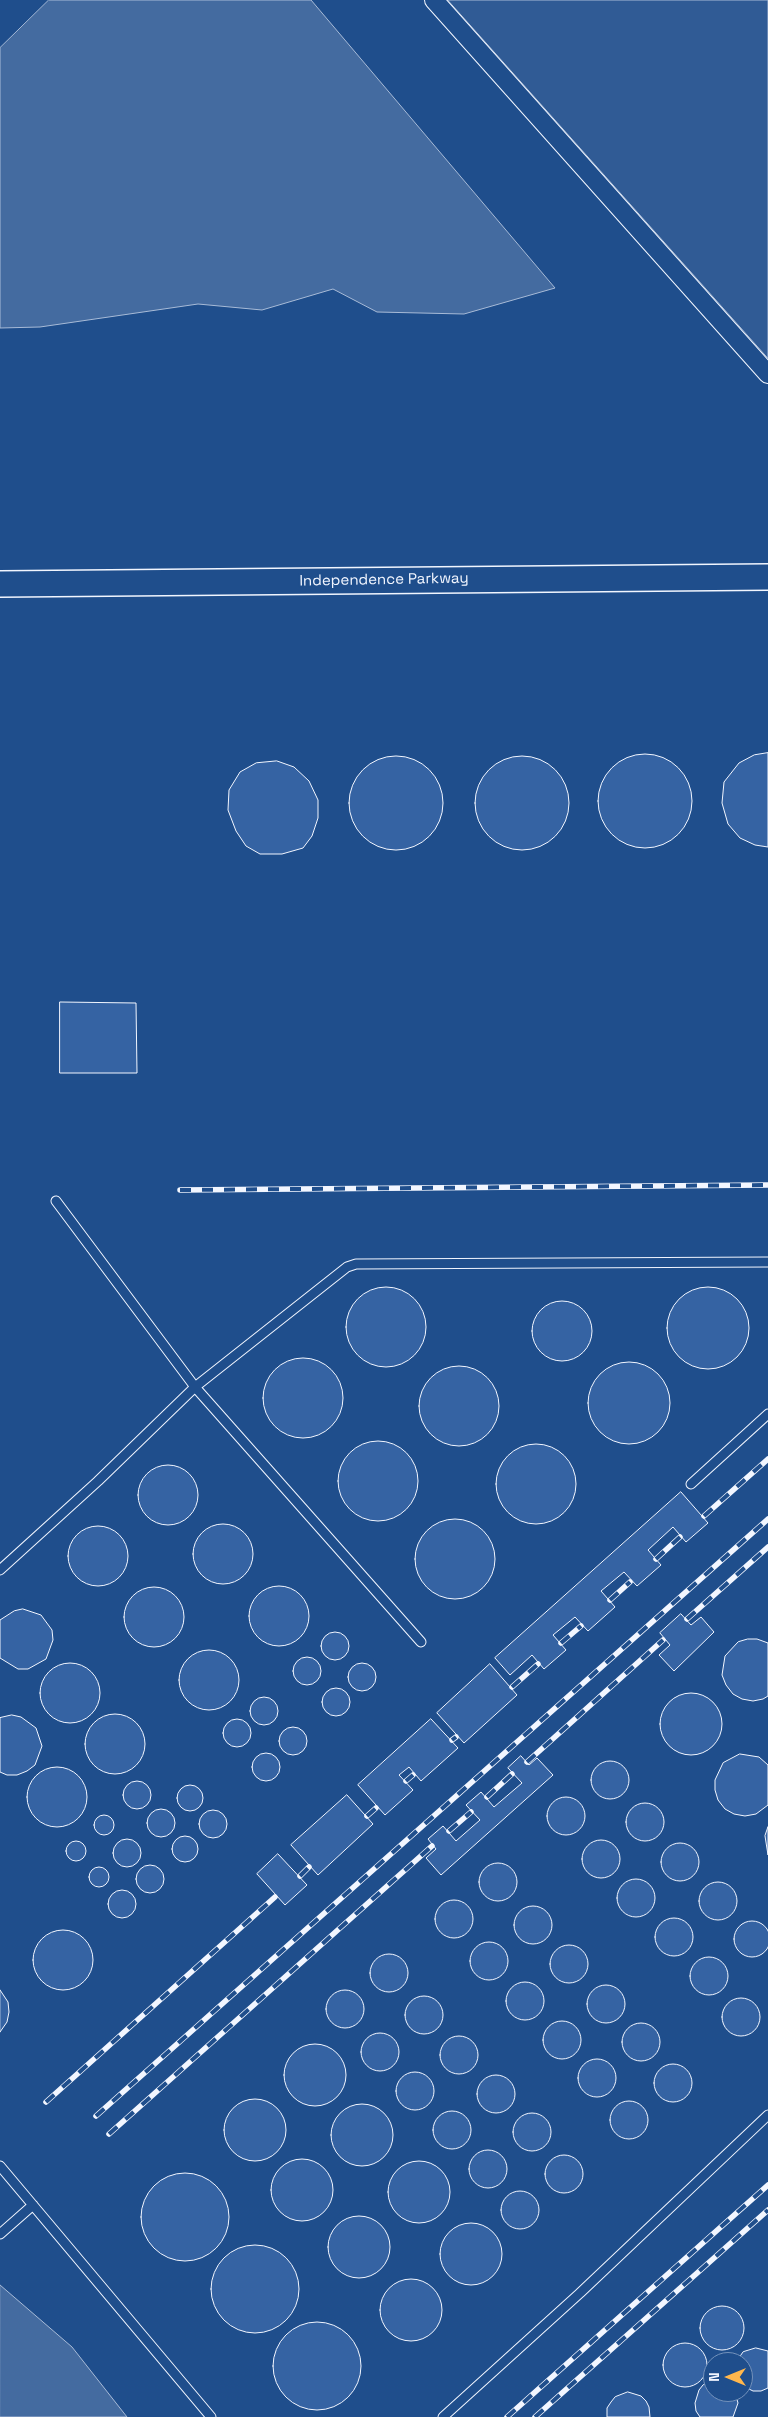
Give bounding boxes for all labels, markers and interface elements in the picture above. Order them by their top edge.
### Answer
street label: Independence Parkway [299,570,469,590]
north arrow [703,2352,753,2402]
text: N [705,2372,723,2382]

